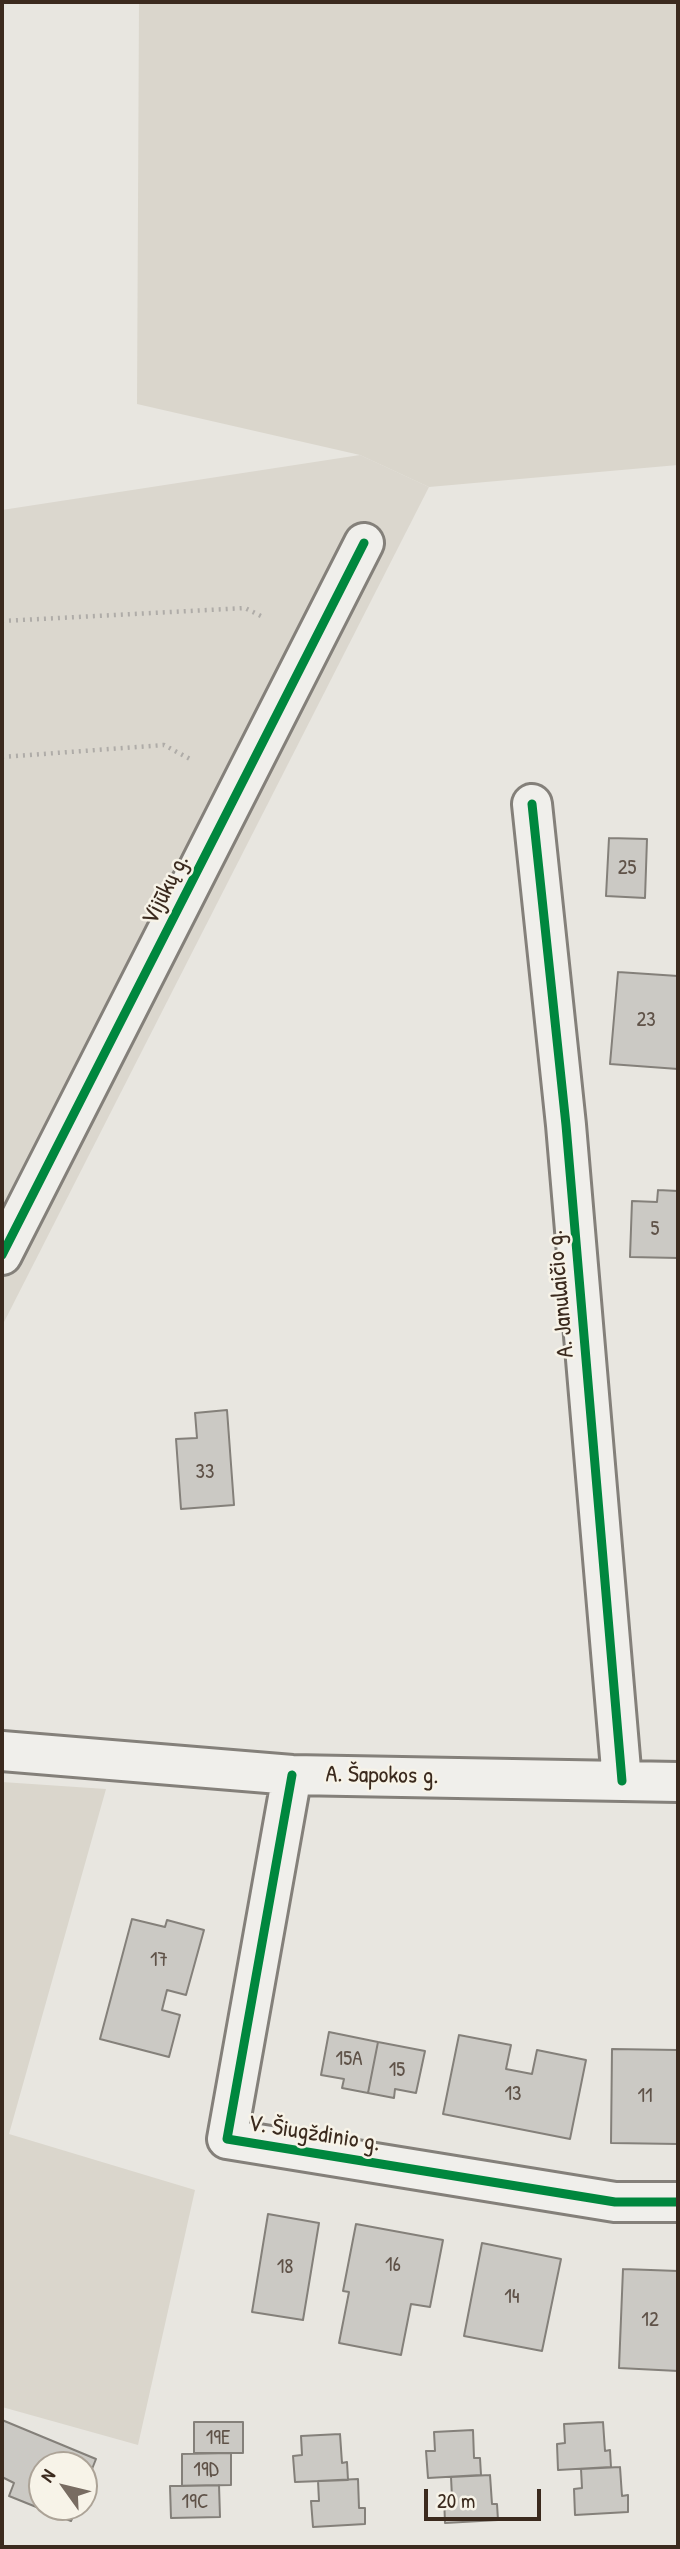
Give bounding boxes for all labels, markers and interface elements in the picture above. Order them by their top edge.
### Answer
street label: Vijūkų g. [136,850,196,930]
house number: 25 [618,855,636,881]
house number: 23 [636,1007,656,1033]
house number: 5 [651,1216,659,1242]
street label: A. Janulaičio g. [541,1229,581,1359]
house number: 33 [196,1459,214,1485]
street label: A. Šapokos g. [325,1761,439,1791]
house number: 17 [150,1947,168,1973]
house number: 15A [336,2046,362,2072]
house number: 15 [389,2057,405,2083]
house number: 13 [504,2081,522,2107]
house number: 11 [637,2083,653,2109]
street label: V. Šiugždinio g. [246,2109,382,2159]
house number: 16 [385,2252,401,2278]
house number: 18 [277,2254,293,2280]
house number: 14 [504,2284,520,2310]
house number: 12 [641,2307,659,2333]
house number: 19E [206,2425,230,2451]
north arrow [28,2451,98,2521]
house number: 19D [193,2457,219,2483]
text: N [34,2464,61,2487]
scale bar [428,2476,545,2520]
text: 20 m [437,2486,475,2515]
house number: 19C [182,2489,208,2515]

